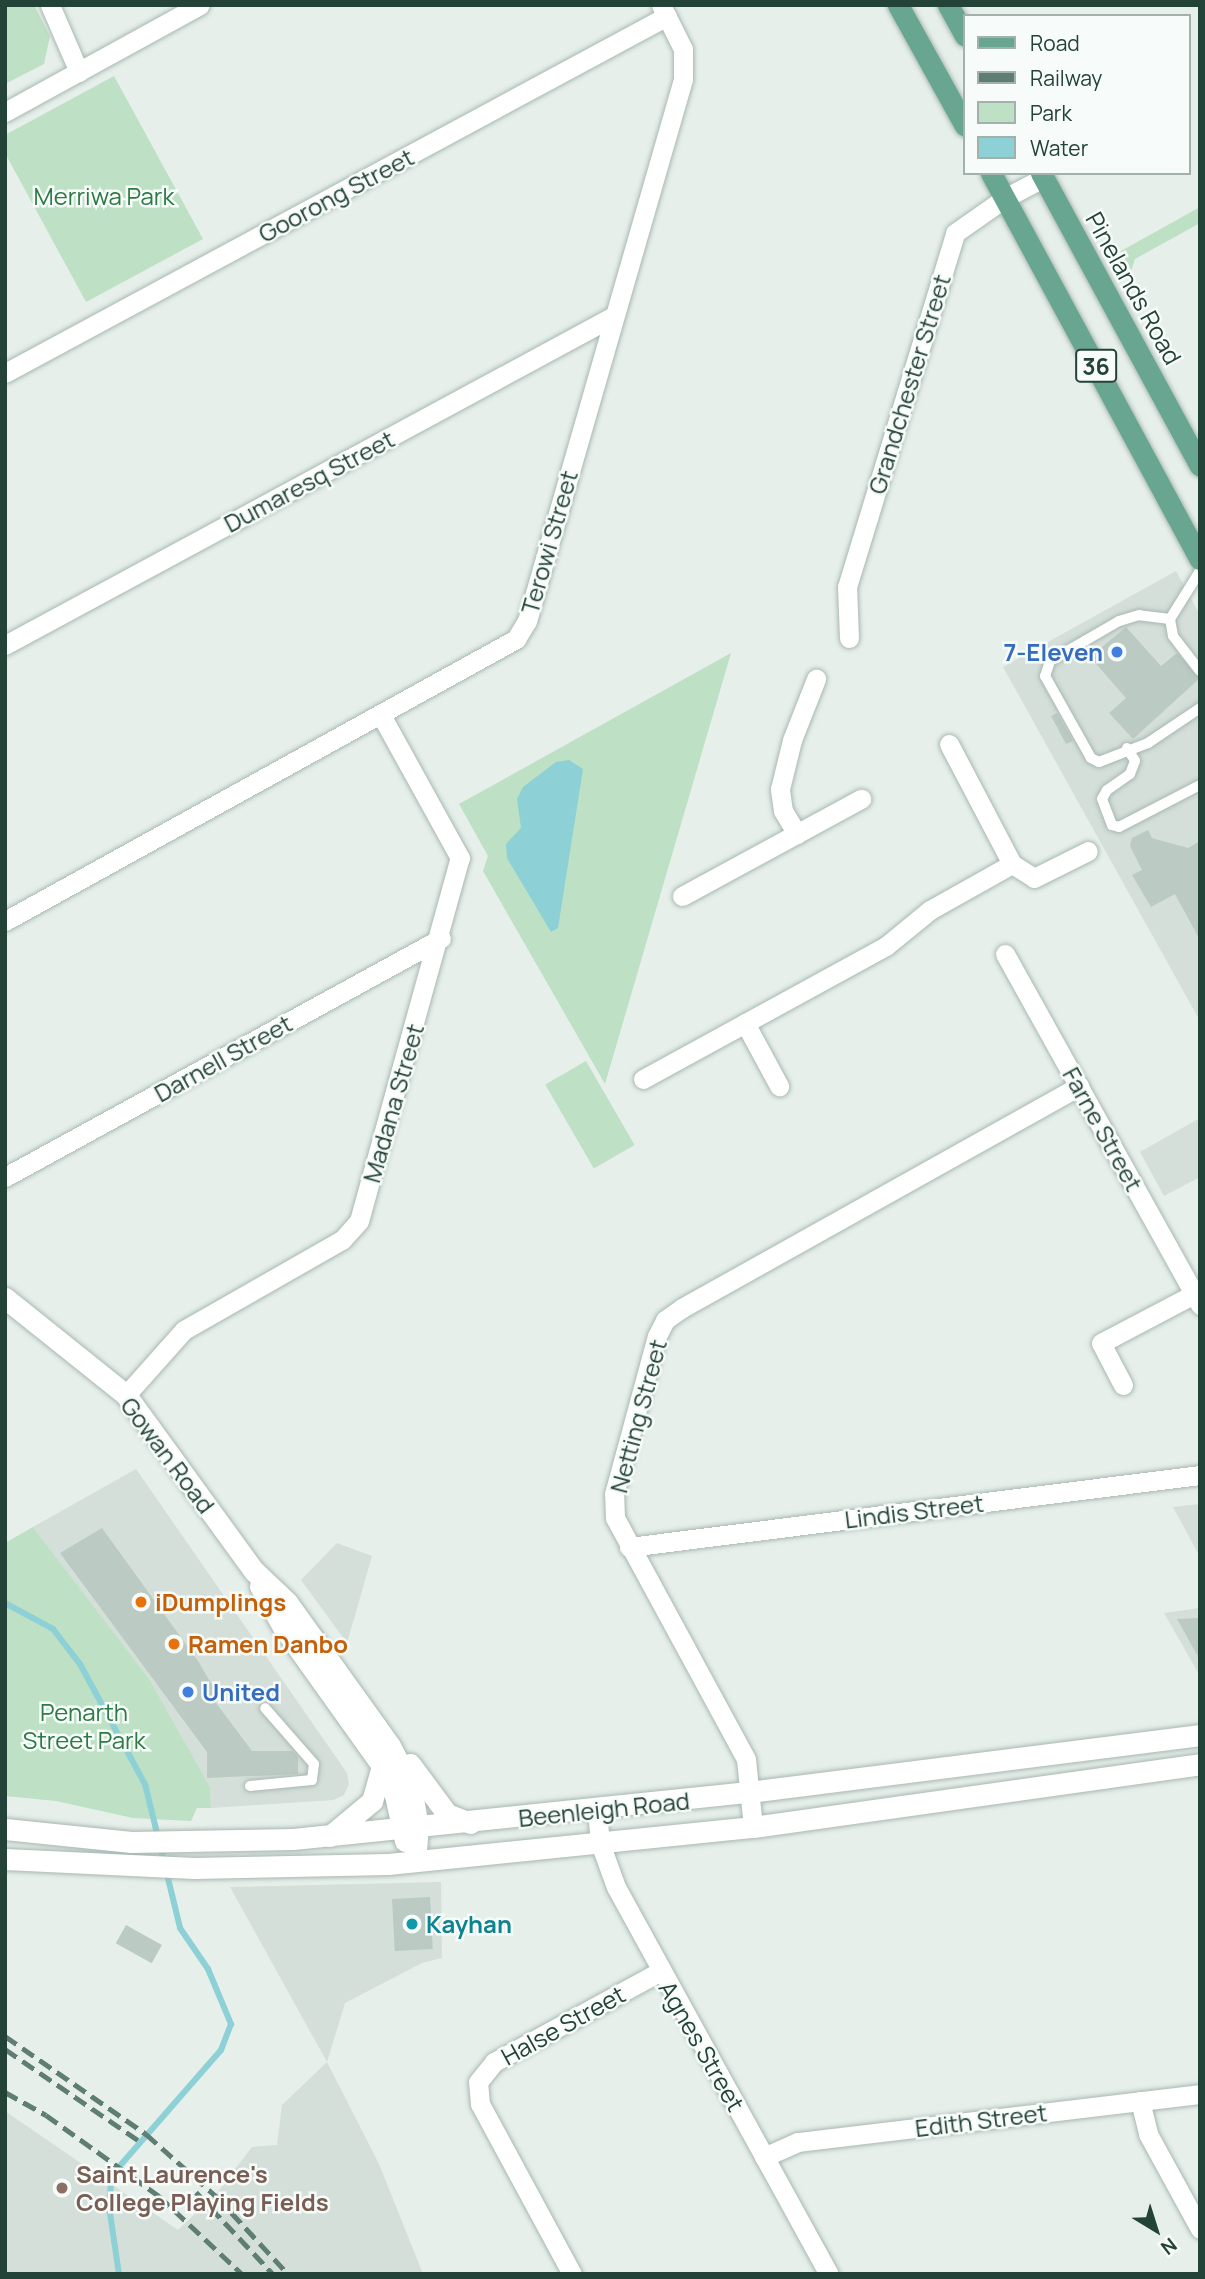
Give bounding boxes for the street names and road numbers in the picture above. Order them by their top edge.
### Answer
street label: Goorong Street [253,142,419,248]
street label: Pinelands Road [1080,207,1188,369]
street label: Grandchester Street [862,271,956,497]
road number: 36 [1075,346,1117,386]
street label: Dumaresq Street [219,424,399,538]
street label: Terowi Street [515,467,583,617]
street label: Darnell Street [149,1008,297,1108]
street label: Madana Street [357,1020,429,1186]
street label: Farne Street [1057,1062,1149,1196]
street label: Netting Street [604,1336,672,1496]
street label: Gowan Road [115,1391,221,1519]
street label: Lindis Street [843,1488,985,1534]
street label: Beenleigh Road [517,1786,691,1832]
street label: Agnes Street [653,1976,751,2116]
street label: Halse Street [496,1979,630,2071]
street label: Edith Street [913,2098,1049,2142]

